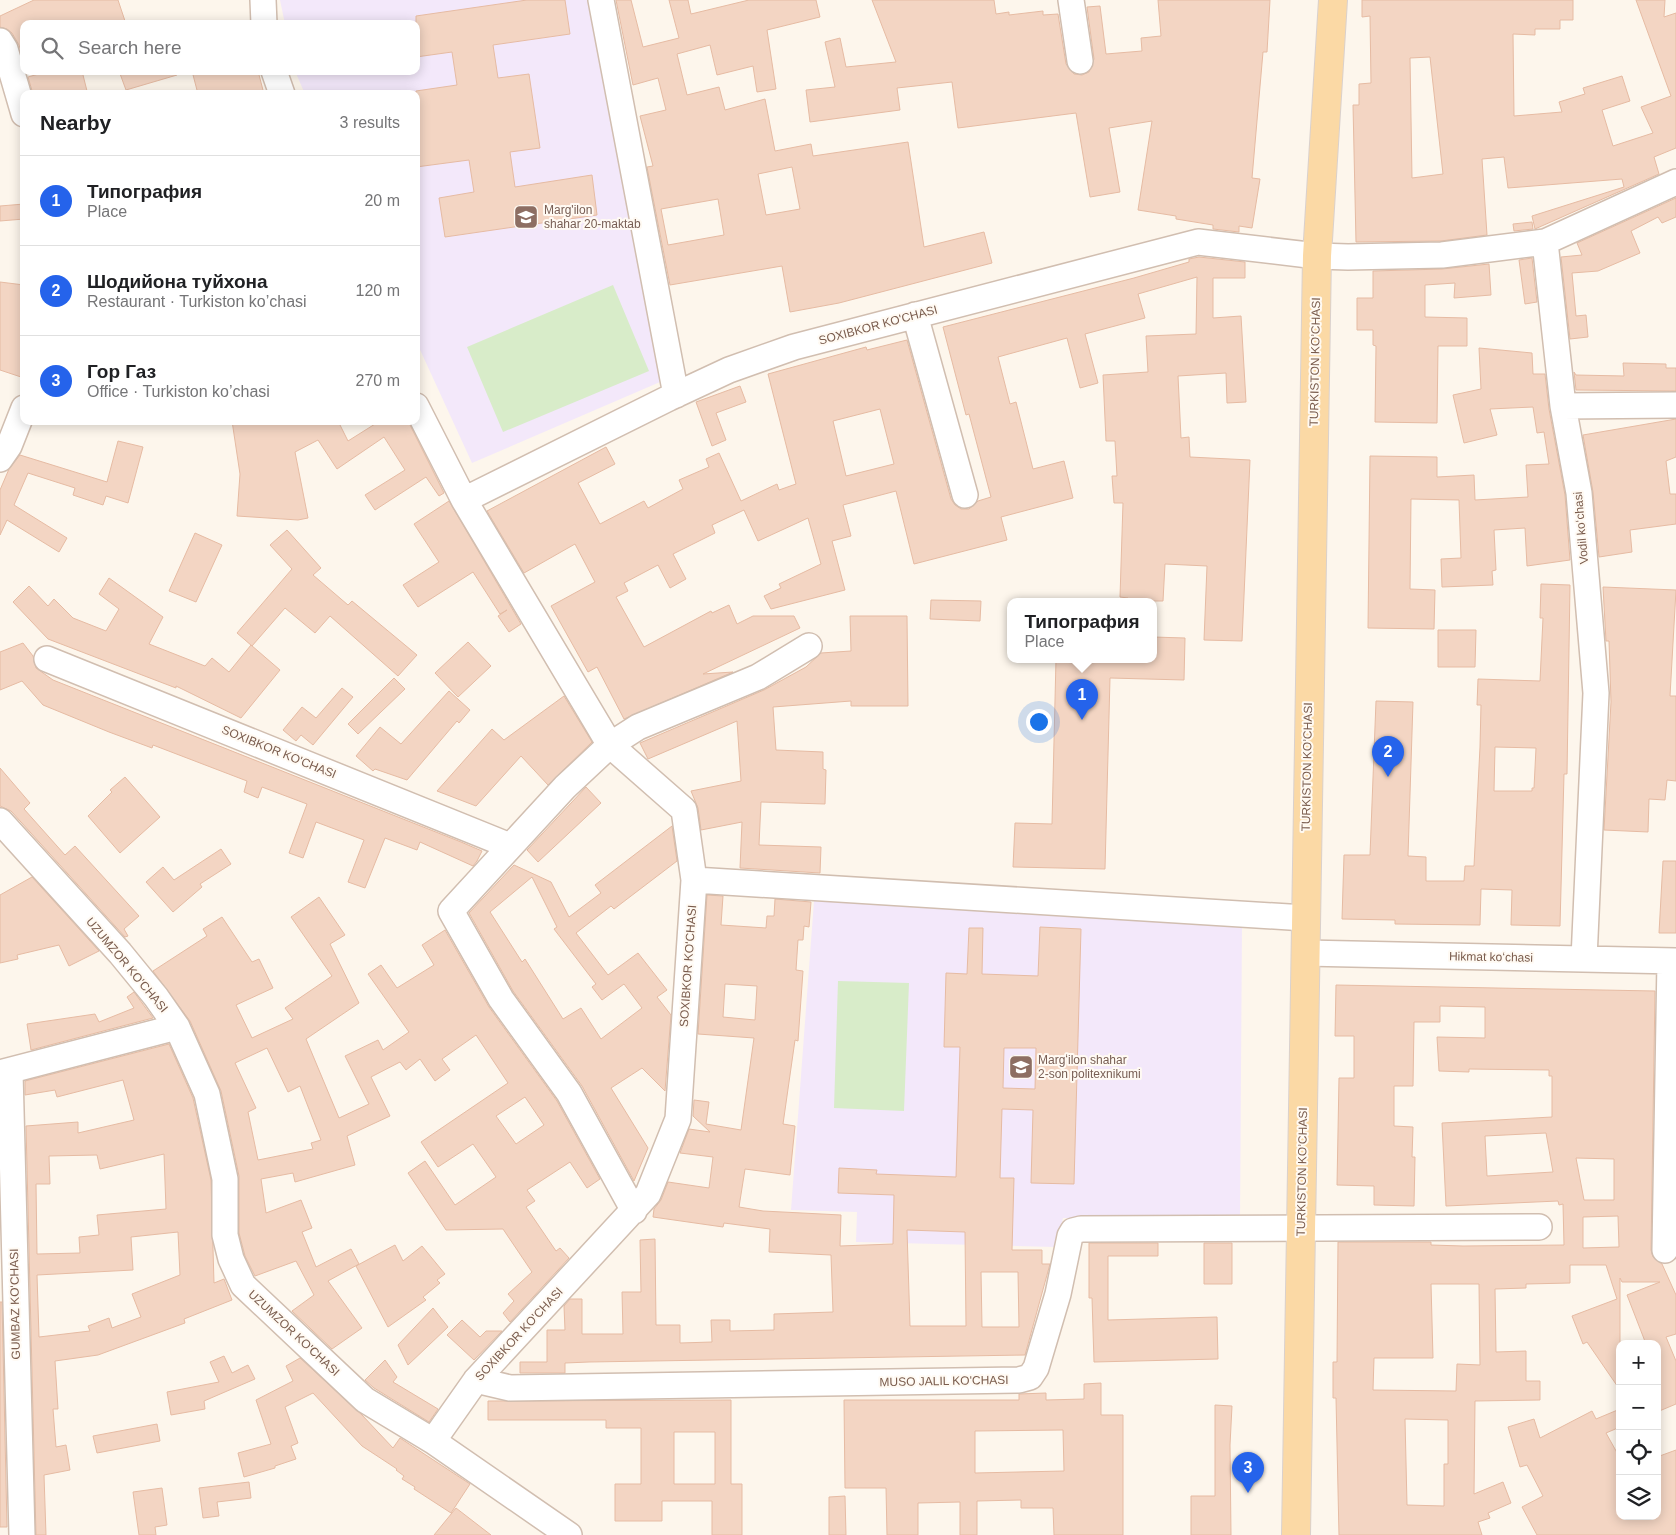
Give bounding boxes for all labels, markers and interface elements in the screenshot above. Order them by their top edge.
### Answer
search box [20,20,420,75]
icon: search [38,34,66,62]
text: Search here [78,37,182,58]
text: Nearby [40,111,111,134]
text: 3 results [340,114,400,131]
text: Типография [87,181,202,202]
text: 1 [52,192,60,209]
text: 20 m [364,192,400,209]
text: Place [87,203,127,220]
place label: Marg'ilon shahar 20-maktab [544,203,641,231]
school or university icon: Marg'ilon shahar 20-maktab [513,204,539,230]
text: Шодийона туйхона [87,271,268,292]
text: 2 [52,282,60,299]
text: 120 m [356,282,400,299]
text: Restaurant · Turkiston ko’chasi [87,293,307,310]
street label: TURKISTON KO’CHASI [1307,297,1323,427]
street label: SOXIBKOR KO'CHASI [817,302,939,348]
text: Гор Газ [87,361,156,382]
text: 3 [52,372,60,389]
text: 270 m [356,372,400,389]
text: Office · Turkiston ko’chasi [87,383,270,400]
street label: Vodil koʻchasi [1571,491,1591,565]
popup [1007,598,1157,663]
text: Типография [1024,611,1140,632]
text: Place [1024,633,1064,650]
pin: 1 [1066,679,1098,720]
street label: TURKISTON KO’CHASI [1299,702,1315,832]
your location [1026,709,1052,735]
street label: SOXIBKOR KO'CHASI [220,723,338,781]
pin: 2 [1372,736,1404,777]
street label: SOXIBKOR KO'CHASI [677,904,699,1028]
street label: UZUMZOR KO'CHASI [83,915,171,1015]
street label: Hikmat koʻchasi [1449,949,1533,965]
place label: Margʻilon shahar 2-son politexnikumi [1038,1053,1141,1081]
school or university icon: Margʻilon shahar 2-son politexnikumi [1008,1054,1034,1080]
street label: TURKISTON KO’CHASI [1294,1107,1310,1237]
street label: GUMBAZ KO'CHASI [7,1248,23,1360]
street label: SOXIBKOR KO'CHASI [472,1284,566,1384]
street label: UZUMZOR KO'CHASI [245,1287,343,1379]
map controls [1616,1340,1661,1520]
button: + [1616,1340,1661,1385]
street label: MUSO JALIL KO'CHASI [879,1373,1009,1389]
button: − [1616,1385,1661,1430]
button: locate [1616,1430,1661,1475]
pin: 3 [1232,1452,1264,1493]
button: layers [1616,1475,1661,1520]

